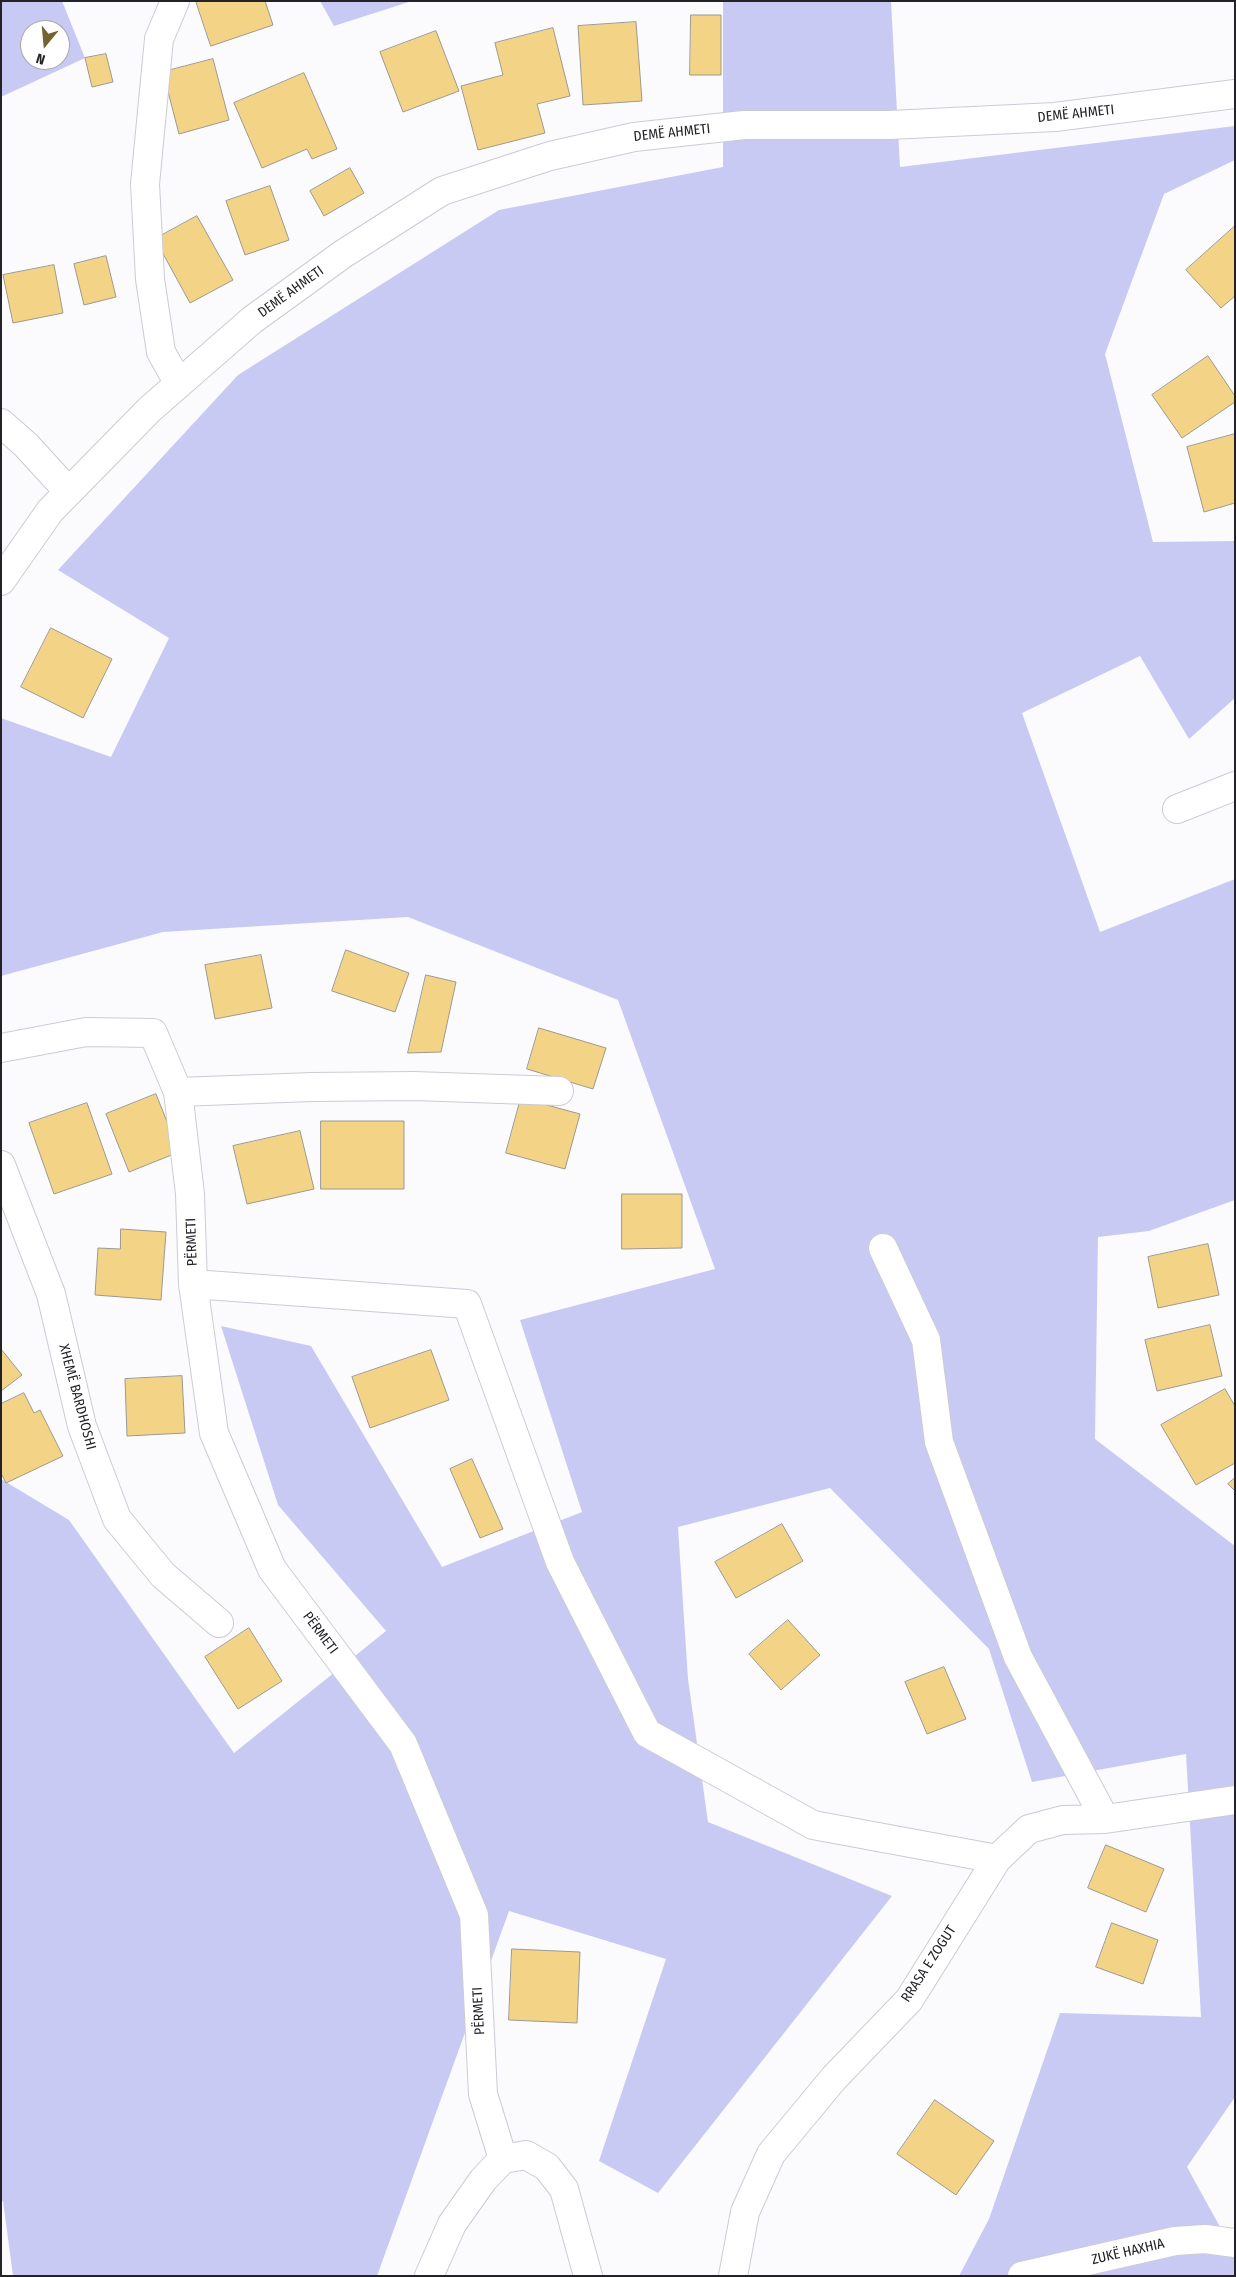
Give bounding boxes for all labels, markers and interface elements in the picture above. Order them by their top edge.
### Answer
north arrow [20,20,70,70]
text: N [34,50,47,68]
street label: DEMË AHMETI [1037,102,1115,126]
street label: DEMË AHMETI [633,121,711,145]
street label: DEMË AHMETI [255,263,327,321]
street label: PËRMETI [183,1218,201,1266]
street label: XHEMË BARDHOSHI [55,1342,99,1452]
street label: PËRMETI [299,1609,341,1657]
street label: RRASA E ZOGUT [898,1923,960,2005]
street label: PËRMETI [469,1986,489,2036]
street label: ZUKË HAXHIA [1090,2235,1166,2269]

